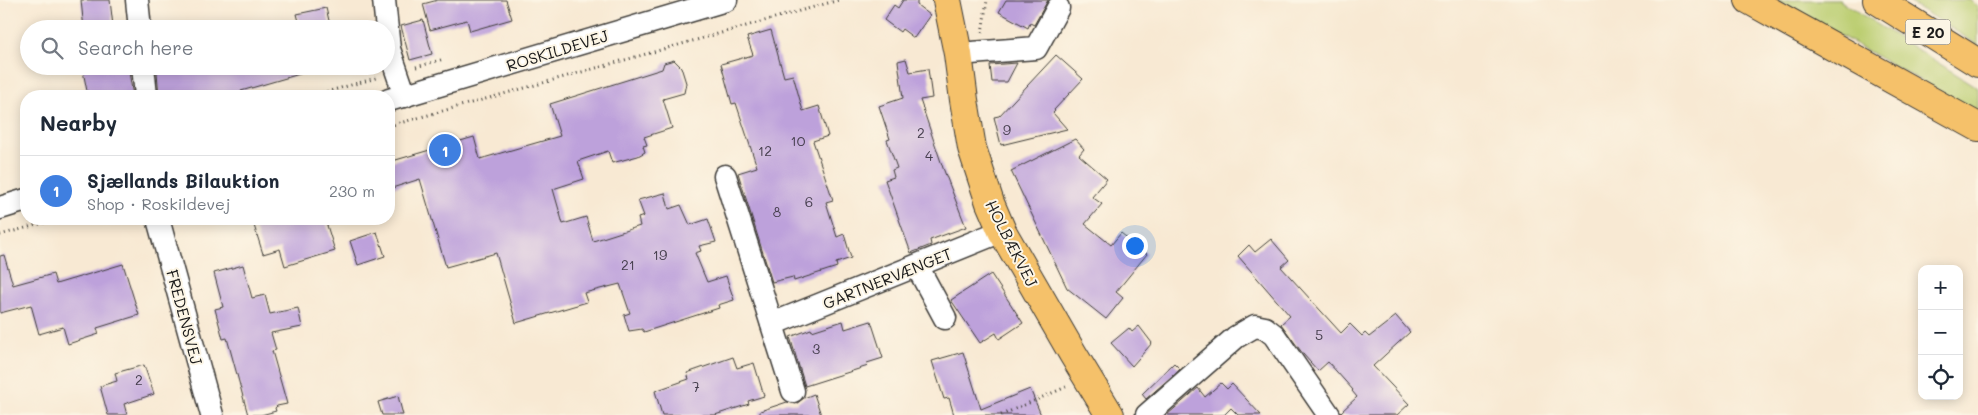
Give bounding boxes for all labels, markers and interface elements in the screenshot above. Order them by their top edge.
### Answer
search box [20,20,395,75]
road number: E 20 [1906,20,1950,44]
street label: ROSKILDEVEJ [503,24,611,75]
icon: search [38,34,66,62]
text: Search here [78,35,194,60]
text: Nearby [40,109,117,136]
house number: 9 [1003,120,1011,139]
house number: 2 [917,123,925,142]
pin: 1 [429,131,461,169]
house number: 10 [791,131,806,150]
house number: 12 [758,141,772,160]
house number: 4 [925,146,934,165]
text: Sjællands Bilauktion [87,168,280,193]
text: 1 [52,180,60,201]
text: 230 m [329,180,375,201]
house number: 6 [805,192,813,211]
text: Shop · Roskildevej [87,193,230,214]
street label: HOLBÆKVEJ [981,196,1043,290]
house number: 8 [773,202,781,221]
your location [1122,233,1148,259]
street label: GARTNERVÆNGET [819,242,955,314]
house number: 19 [653,245,667,264]
house number: 21 [621,255,635,274]
map controls [1918,265,1963,400]
button: + [1918,265,1963,310]
street label: FREDENSVEJ [162,267,208,367]
button: − [1918,310,1963,355]
house number: 5 [1315,325,1323,344]
house number: 3 [812,339,820,358]
button: locate [1918,355,1963,400]
house number: 2 [135,370,143,389]
house number: 7 [692,377,700,396]

